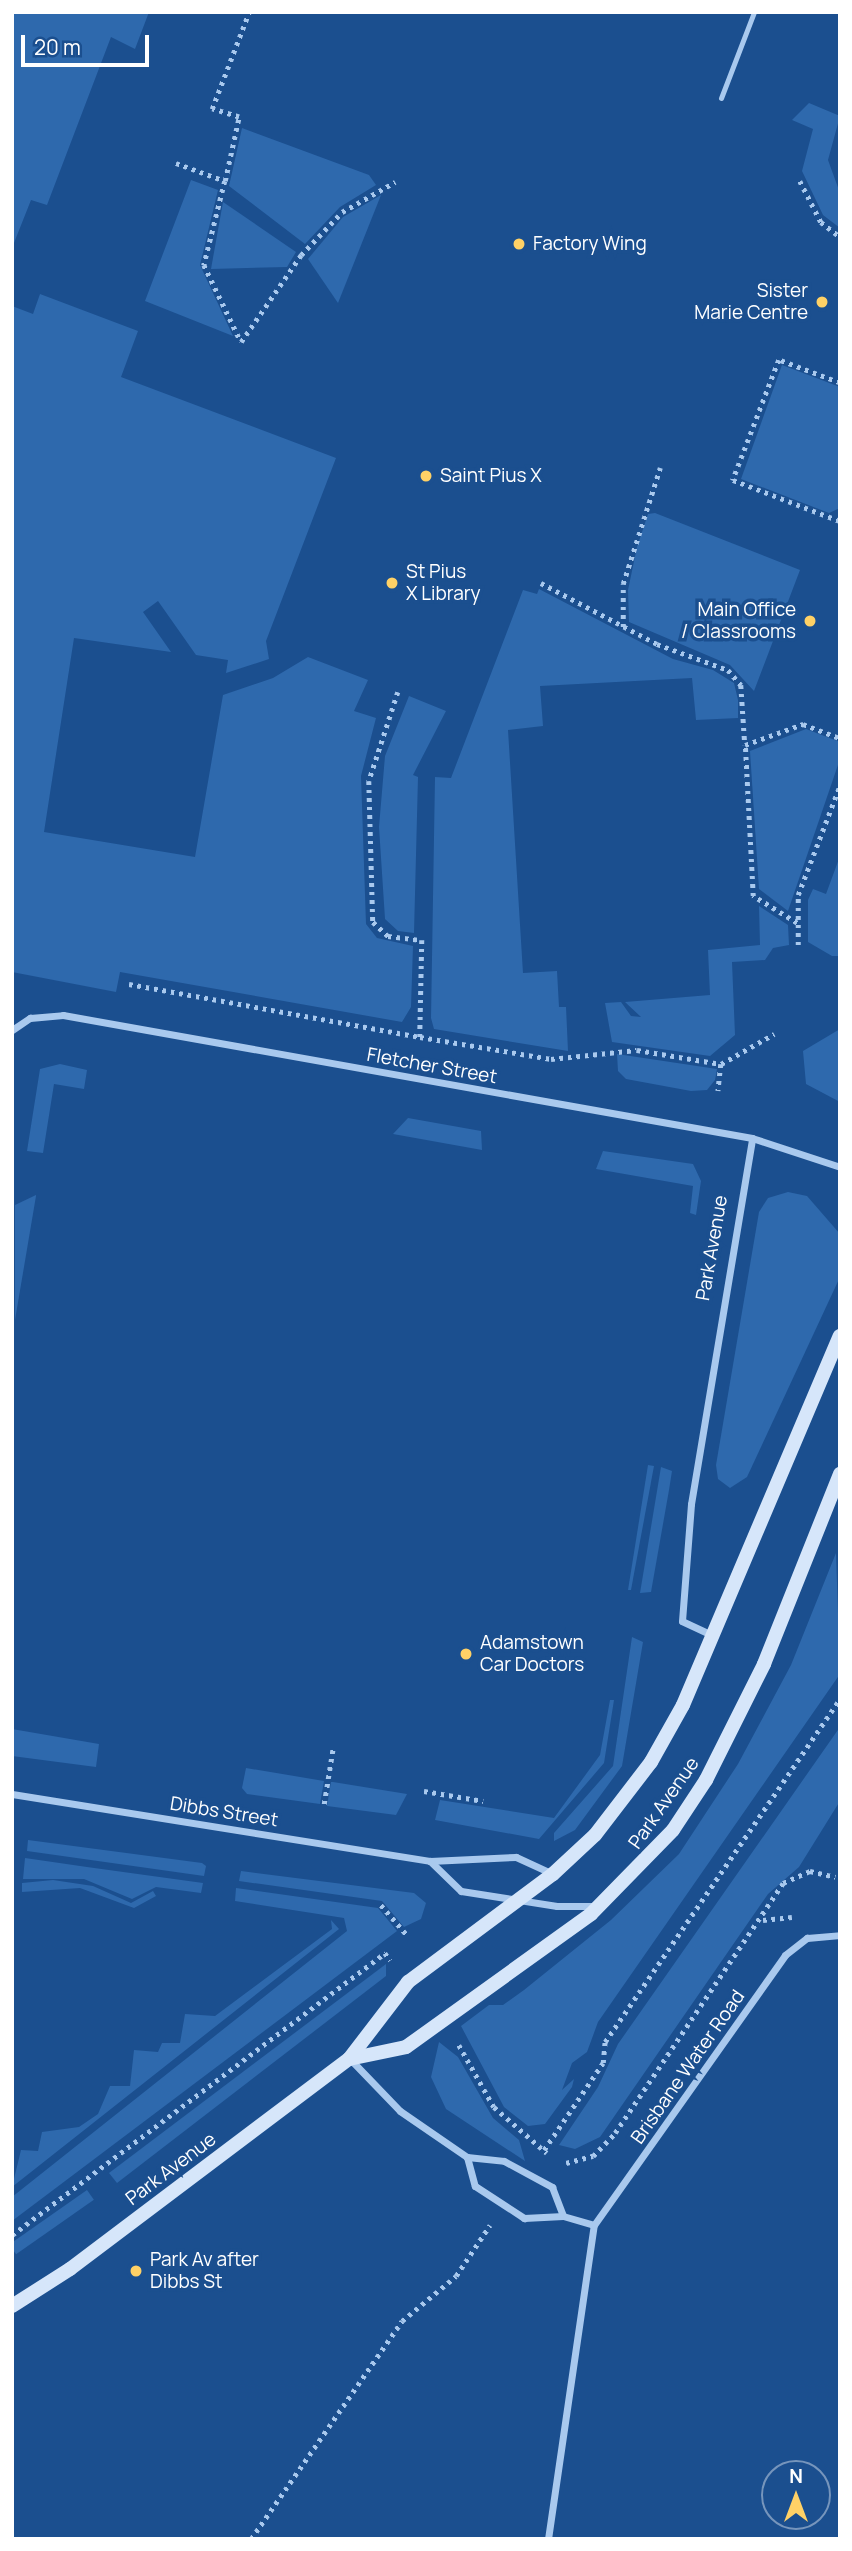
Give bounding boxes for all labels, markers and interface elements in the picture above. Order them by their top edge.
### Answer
scale bar [24,21,152,65]
text: 20 m [34,33,81,61]
place label: Factory Wing [533,233,647,255]
marker: Factory Wing [511,236,527,252]
place label: Sister Marie Centre [694,280,808,324]
marker: Sister Marie Centre [814,294,830,310]
place label: Saint Pius X [440,465,542,487]
marker: Saint Pius X [418,468,434,484]
place label: St Pius X Library [406,561,480,605]
marker: St Pius X Library [384,575,400,591]
place label: Main Office / Classrooms [681,599,796,643]
marker: Main Office / Classrooms [802,613,818,629]
street label: Fletcher Street [365,1043,499,1089]
street label: Park Avenue [692,1193,732,1303]
place label: Adamstown Car Doctors [480,1632,584,1676]
marker: Adamstown Car Doctors [458,1646,474,1662]
street label: Park Avenue [624,1753,704,1853]
street label: Dibbs Street [168,1792,280,1832]
street label: Brisbane Water Road [626,1986,750,2148]
street label: Park Avenue [122,2128,220,2210]
place label: Park Av after Dibbs St [150,2249,259,2293]
marker: Park Av after Dibbs St [128,2263,144,2279]
north arrow [761,2460,831,2530]
text: N [789,2463,803,2489]

